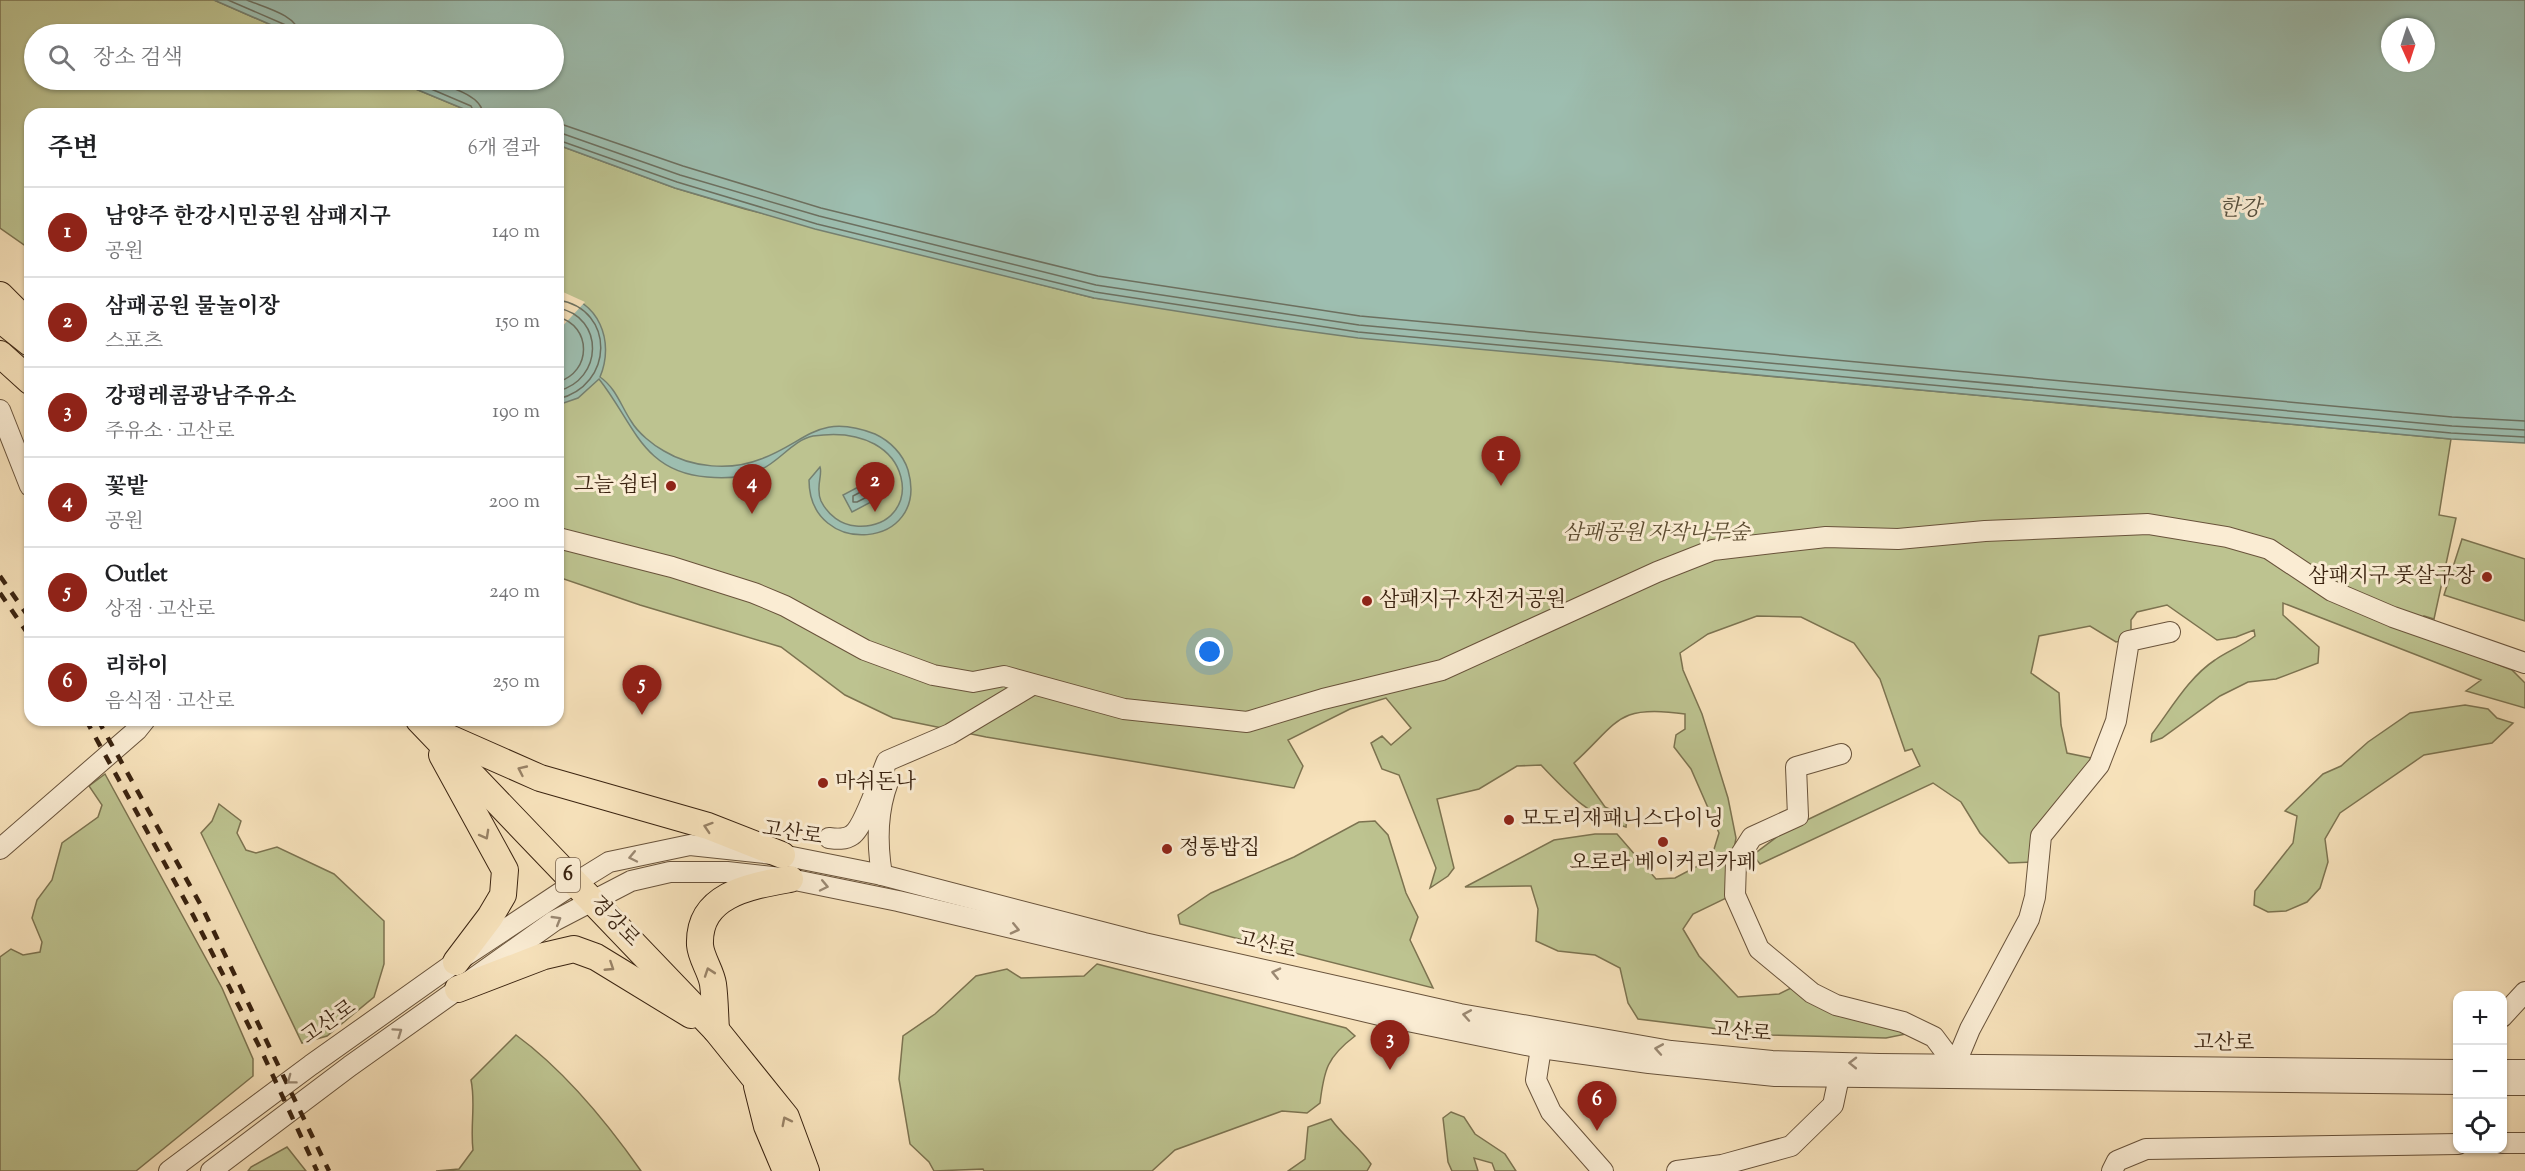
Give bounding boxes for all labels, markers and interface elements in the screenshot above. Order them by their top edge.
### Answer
north arrow [2381,18,2435,72]
search box [24,24,564,90]
icon: search [45,41,78,74]
text: 장소 검색 [93,43,183,75]
text: 주변 [48,131,98,168]
text: 6개 결과 [468,135,540,164]
water label: 한강 [2219,194,2265,226]
text: 남양주 한강시민공원 삼패지구 [105,202,391,234]
text: 1 [64,218,71,247]
text: 140 m [492,218,540,247]
text: 공원 [105,238,144,267]
text: 삼패공원 물놀이장 [105,292,280,324]
text: 2 [63,308,72,337]
text: 150 m [495,308,540,337]
text: 스포츠 [105,328,163,357]
text: 강평레콤광남주유소 [105,382,296,414]
text: 3 [63,398,72,427]
text: 190 m [492,398,540,427]
text: 주유소 · 고산로 [105,418,234,447]
pin: 1 [1482,436,1520,486]
pin: 2 [856,462,894,512]
pin: 4 [732,464,771,514]
place label: 그늘 쉼터 [573,471,659,501]
text: 꽃밭 [105,472,148,504]
marker: 그늘 쉼터 [664,479,678,493]
text: 4 [62,488,73,517]
text: 200 m [489,488,540,517]
text: 공원 [105,508,144,537]
park label: 삼패공원 자작나무숲 [1562,519,1751,549]
text: Outlet [105,560,168,592]
place label: 삼패지구 풋살구장 [2308,562,2476,592]
marker: 삼패지구 풋살구장 [2480,570,2494,584]
text: 5 [64,578,71,607]
text: 240 m [489,578,540,607]
place label: 삼패지구 자전거공원 [1379,586,1566,616]
marker: 삼패지구 자전거공원 [1360,594,1374,608]
text: 상점 · 고산로 [105,596,215,625]
your location [1195,637,1224,666]
text: 리하이 [105,652,169,684]
pin: 5 [622,666,662,715]
text: 6 [63,668,72,697]
text: 250 m [492,668,540,697]
text: 음식점 · 고산로 [105,688,234,717]
one-way arrow [517,765,528,777]
place label: 마쉬돈나 [835,768,917,798]
marker: 마쉬돈나 [816,776,830,790]
place label: 모도리재패니스다이닝 [1521,805,1724,835]
marker: 모도리재패니스다이닝 [1502,813,1516,827]
street label: 고산로 [760,814,824,854]
one-way arrow [703,822,714,834]
one-way arrow [478,829,489,839]
place label: 정통밥집 [1179,834,1260,864]
marker: 오로라 베이커리카페 [1656,835,1670,849]
marker: 정통밥집 [1160,842,1174,856]
place label: 오로라 베이커리카페 [1569,849,1757,879]
one-way arrow [628,850,638,863]
road number: 6 [556,858,580,892]
one-way arrow [819,879,829,892]
street label: 경강로 [582,890,646,954]
one-way arrow [551,915,561,927]
one-way arrow [1009,921,1019,934]
street label: 고산로 [1233,925,1299,967]
one-way arrow [604,959,614,971]
one-way arrow [704,967,716,978]
one-way arrow [1272,967,1282,980]
map controls [2453,991,2507,1153]
button: + [2453,991,2507,1045]
street label: 고산로 [295,993,363,1053]
one-way arrow [1462,1010,1471,1022]
street label: 고산로 [1709,1015,1773,1051]
pin: 3 [1370,1020,1410,1070]
one-way arrow [391,1028,402,1039]
street label: 고산로 [2193,1028,2255,1060]
one-way arrow [1654,1043,1663,1055]
button: − [2453,1045,2507,1099]
one-way arrow [1849,1057,1858,1069]
one-way arrow [286,1073,297,1084]
pin: 6 [1578,1082,1616,1131]
button: locate [2453,1099,2507,1153]
one-way arrow [782,1116,794,1127]

